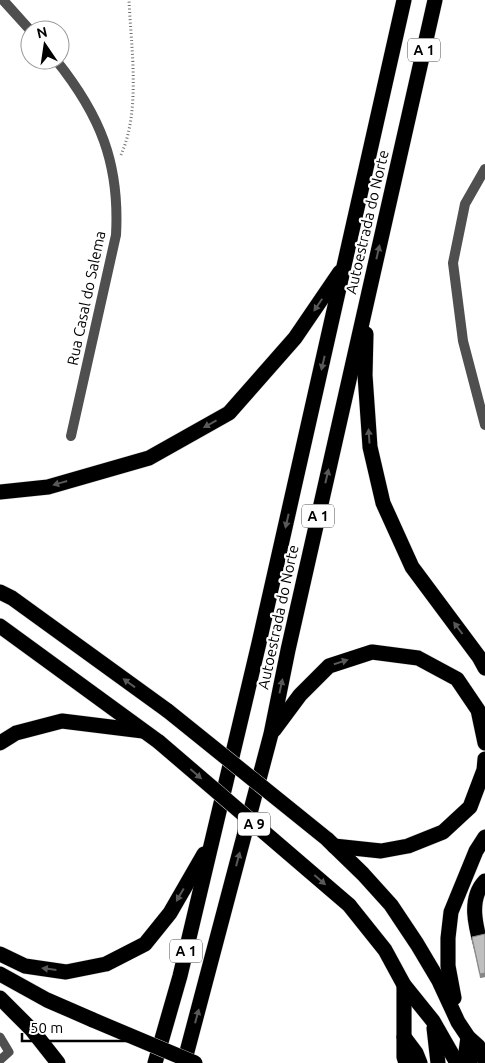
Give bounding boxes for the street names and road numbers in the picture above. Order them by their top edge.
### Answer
road number: A 1 [408,38,440,62]
street label: Autoestrada do Norte [342,148,392,296]
street label: Rua Casal do Salema [63,229,109,367]
road number: A 1 [302,504,334,528]
street label: Autoestrada do Norte [254,543,302,691]
road number: A 9 [238,812,270,836]
road number: A 1 [170,939,202,962]

